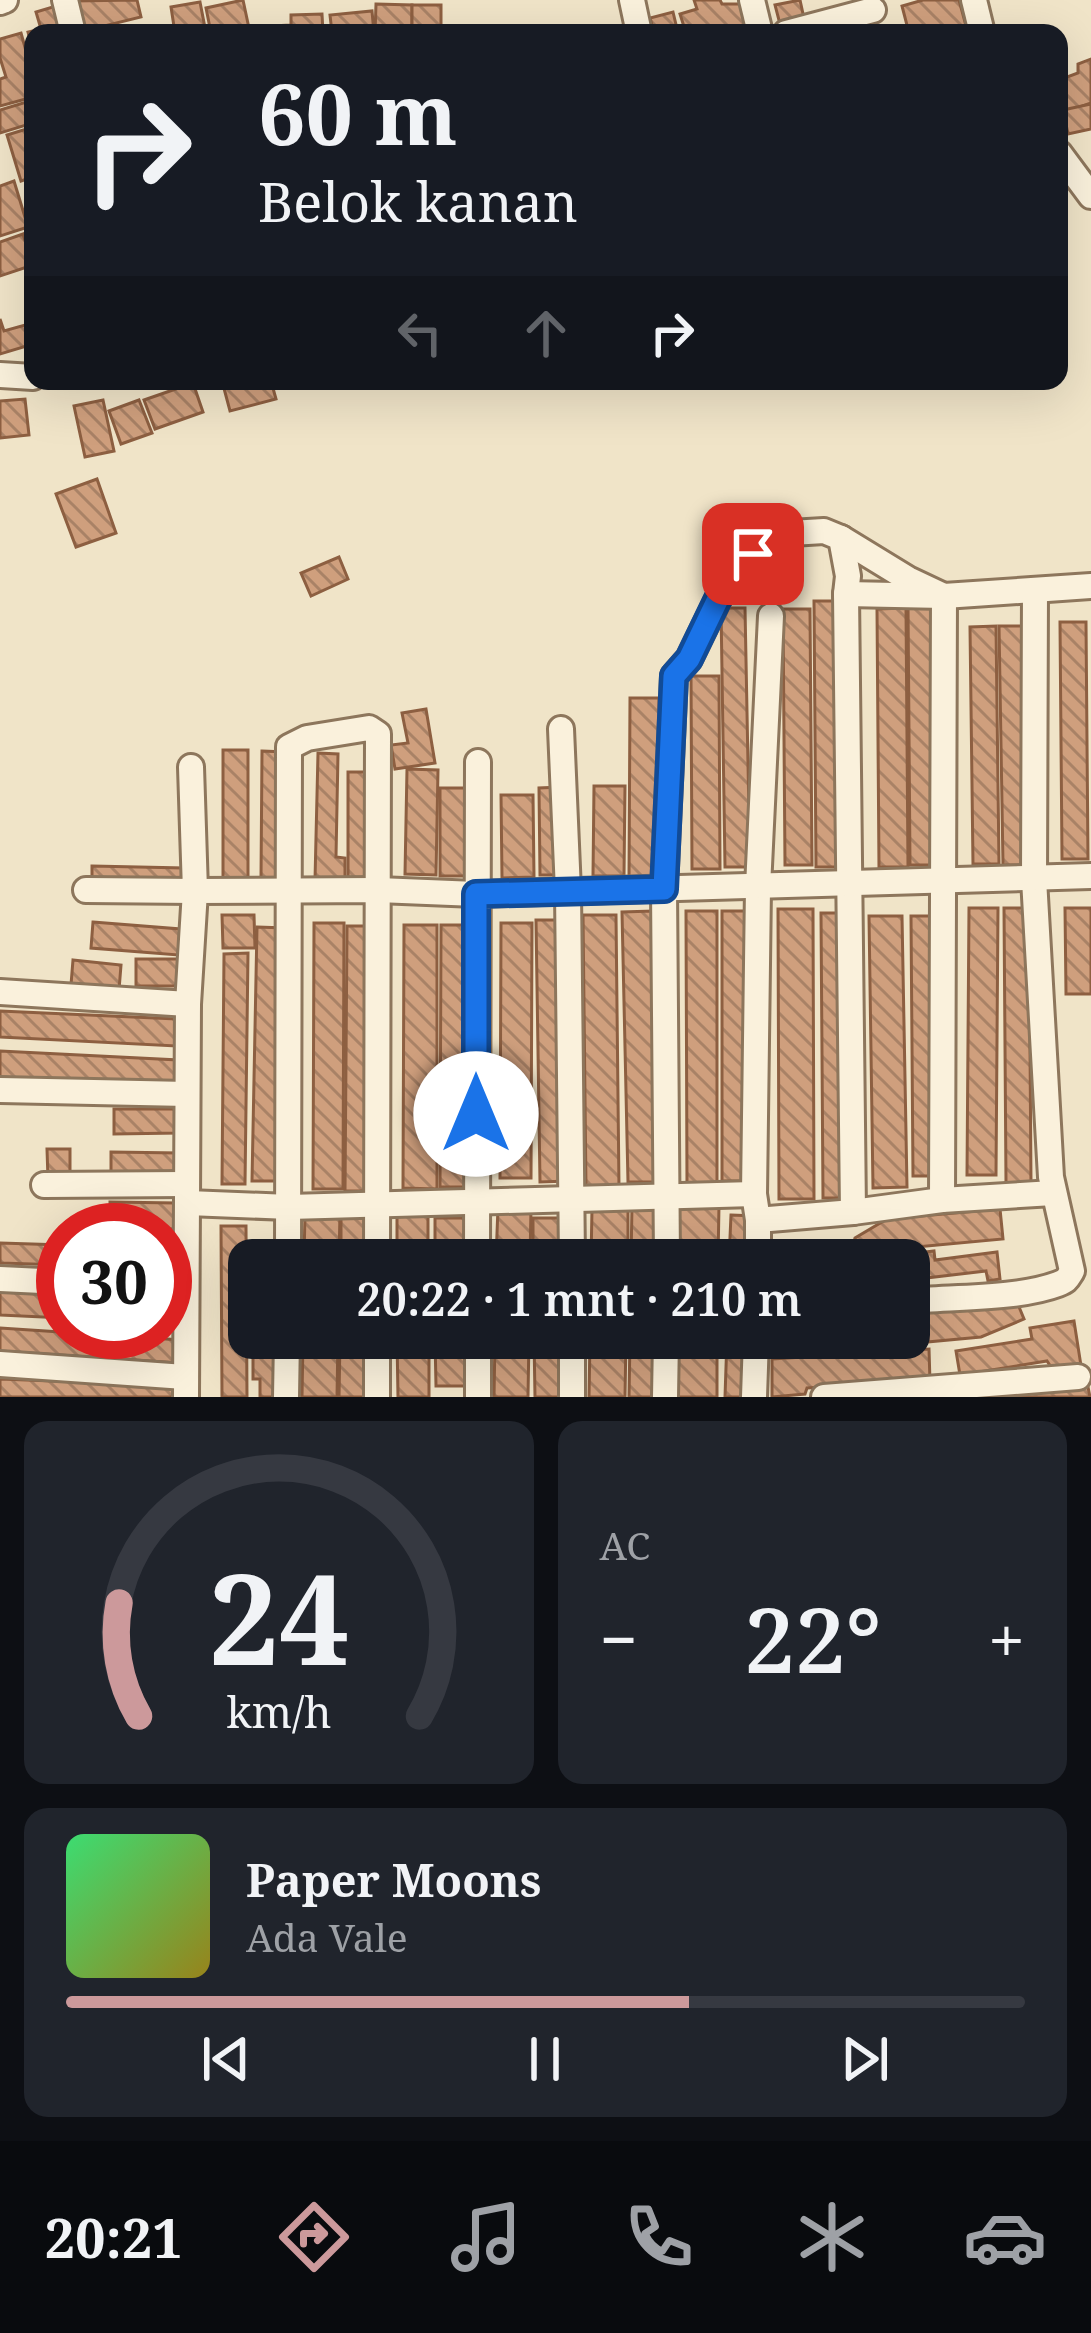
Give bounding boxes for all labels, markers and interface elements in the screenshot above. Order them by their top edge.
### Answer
text: 60 m [258,55,458,170]
icon: right [60,72,216,228]
text: Belok kanan [258,164,578,238]
icon: left [387,300,453,366]
icon: ahead [513,300,579,366]
icon: right [639,300,705,366]
pin [702,503,804,605]
icon: arrive [720,521,786,587]
position arrow [413,1051,539,1177]
speed limit sign: 30 [36,1203,192,1359]
text: 20:22 · 1 mnt · 210 m [356,1268,802,1329]
text: AC [600,1518,650,1571]
text: 24 [208,1532,349,1702]
text: 22° [744,1577,882,1699]
text: − [600,1593,638,1683]
text: + [988,1593,1025,1683]
text: km/h [226,1681,331,1740]
text: Paper Moons [246,1849,541,1910]
text: Ada Vale [246,1910,408,1963]
icon: previous [193,2026,259,2092]
icon: pause [512,2026,578,2092]
icon: next [832,2026,898,2092]
icon: directions [272,2195,356,2279]
icon: music [444,2195,528,2279]
icon: phone [617,2195,701,2279]
icon: climate [790,2195,874,2279]
icon: car [963,2195,1047,2279]
text: 20:21 [44,2200,183,2274]

